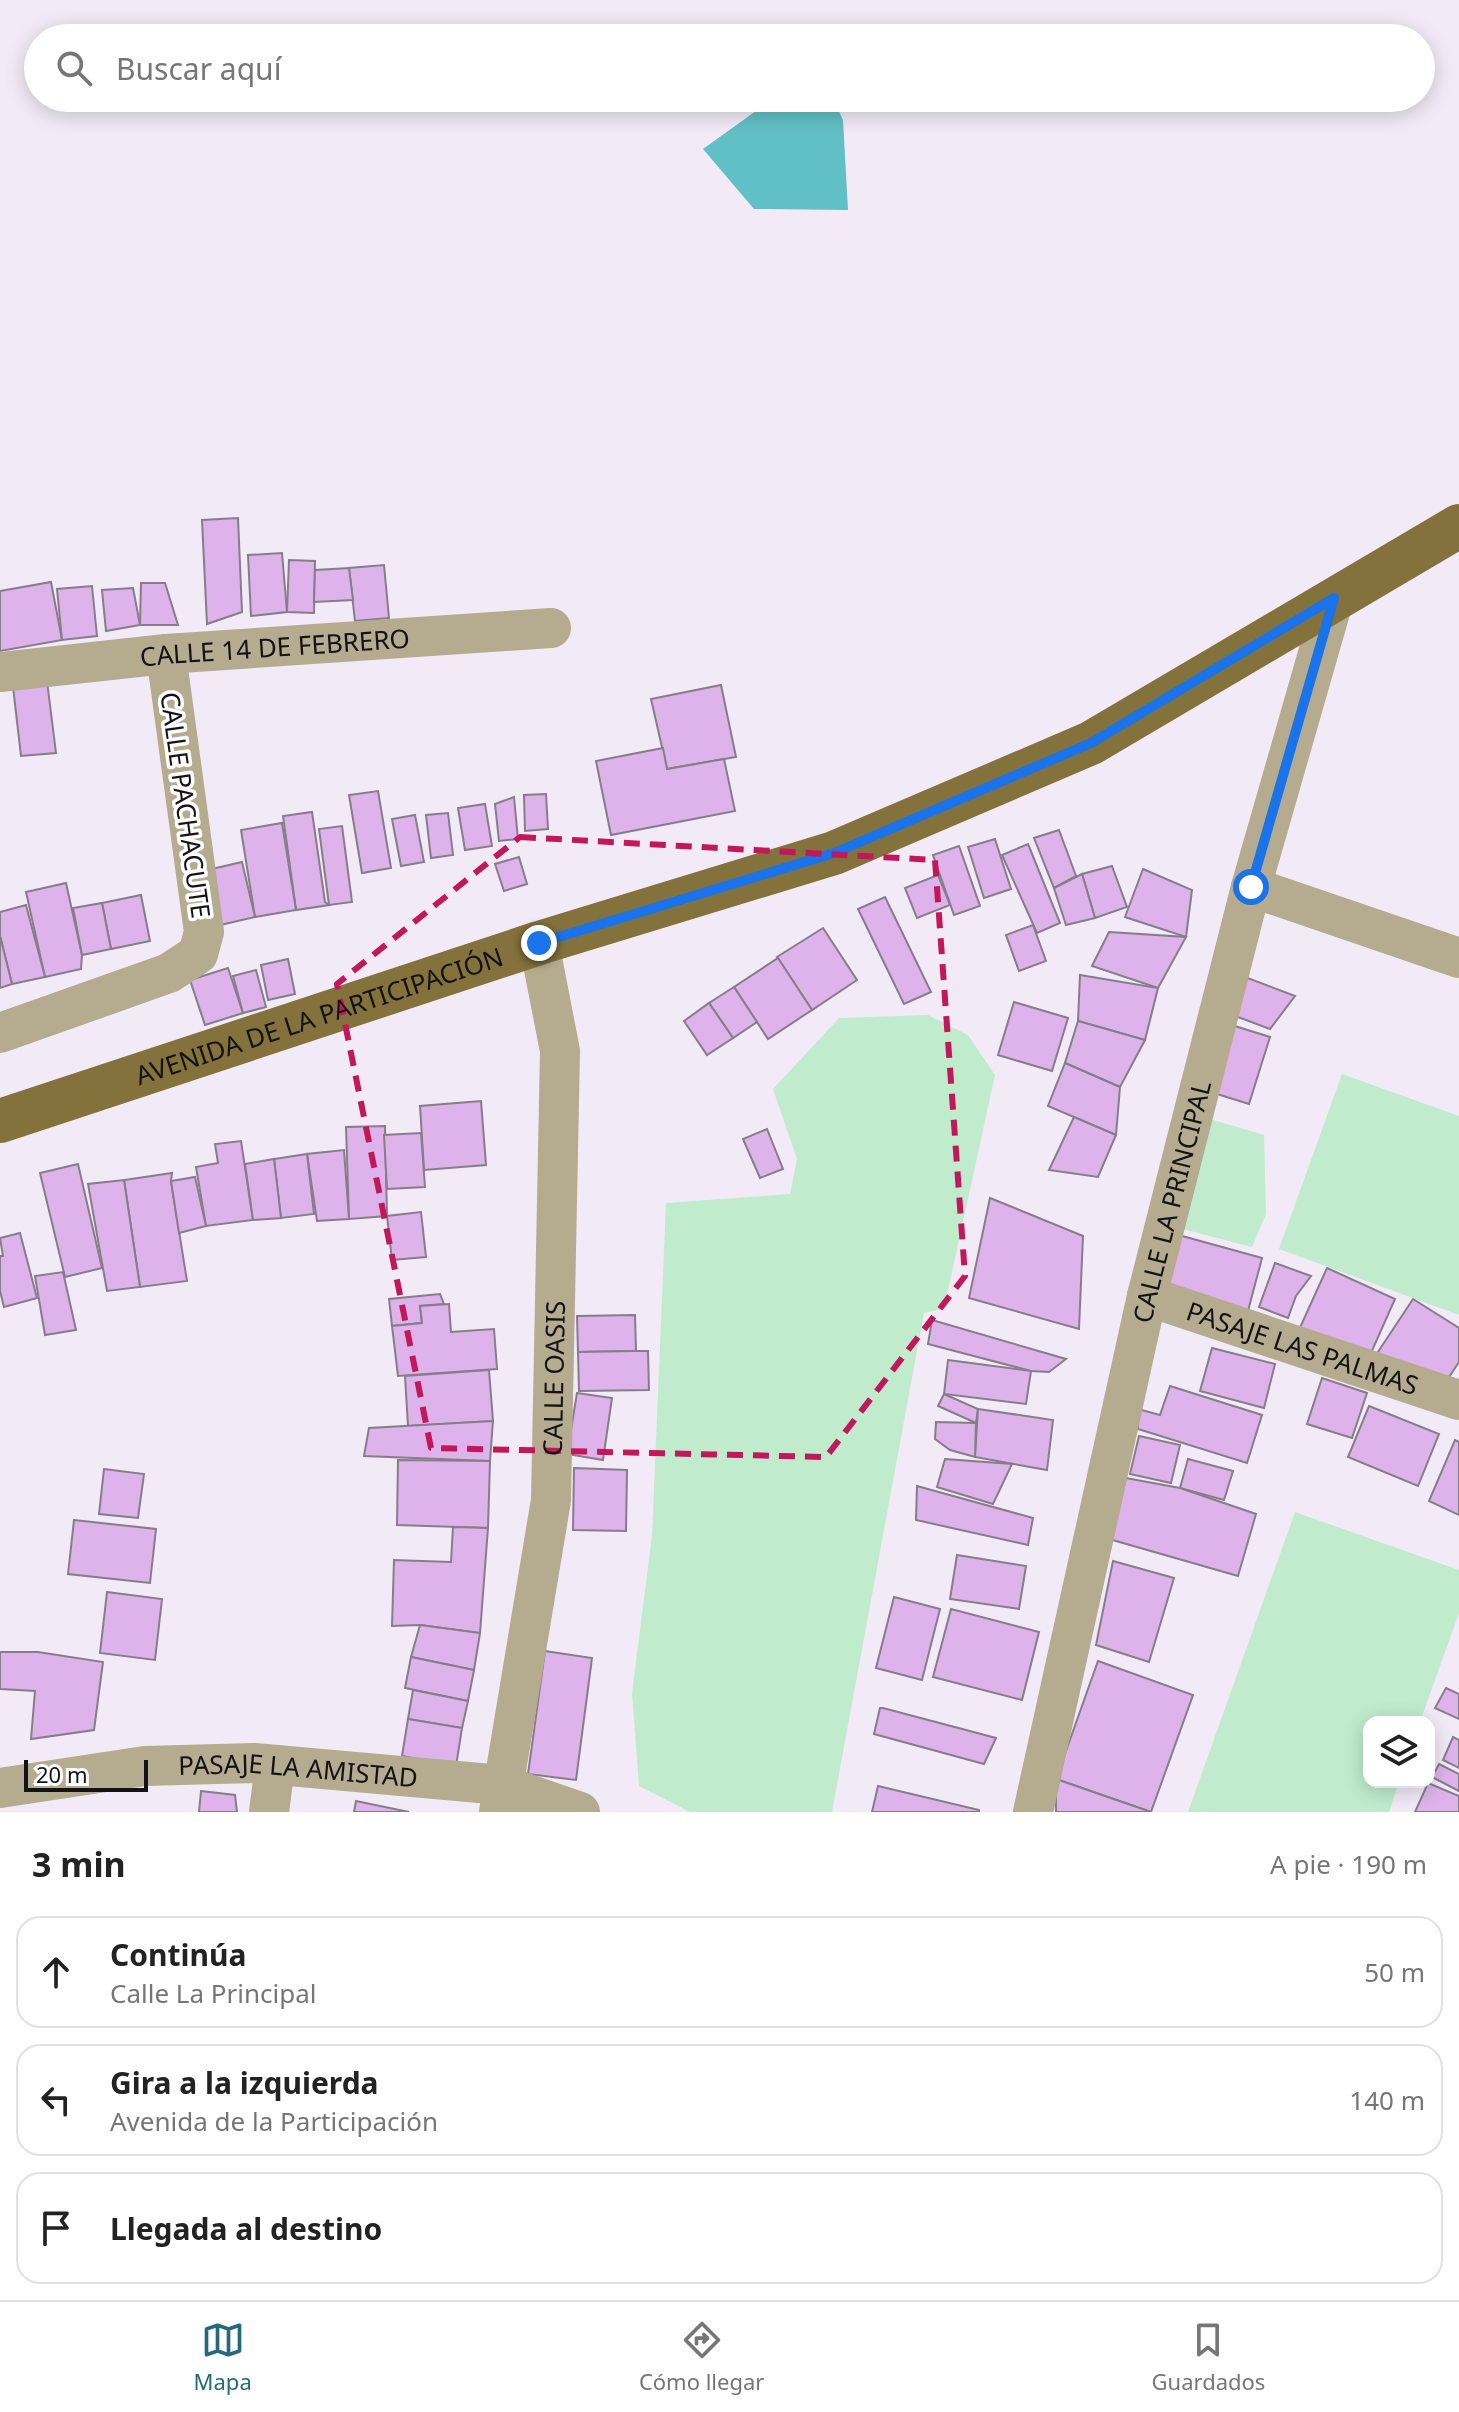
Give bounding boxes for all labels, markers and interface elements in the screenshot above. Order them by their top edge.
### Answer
search box [24,24,1435,112]
icon: search [52,46,96,90]
text: Buscar aquí [116,48,281,89]
street label: CALLE 14 DE FEBRERO [138,620,411,675]
street label: CALLE PACHACUTE [152,690,220,920]
route start [1233,869,1269,905]
route end [521,925,557,961]
street label: AVENIDA DE LA PARTICIPACIÓN [131,938,508,1093]
street label: CALLE LA PRINCIPAL [1124,1076,1219,1326]
street label: PASAJE LAS PALMAS [1182,1293,1423,1403]
street label: CALLE OASIS [534,1300,573,1456]
map controls [1363,1716,1435,1788]
button: layers [1363,1716,1435,1788]
street label: PASAJE LA AMISTAD [178,1745,419,1795]
scale bar [24,1756,148,1792]
text: 20 m [36,1759,87,1789]
text: 3 min [32,1841,126,1887]
text: A pie · 190 m [1270,1846,1427,1882]
text: Continúa [110,1934,246,1975]
icon: ahead [34,1950,78,1994]
text: 50 m [1364,1954,1425,1990]
text: Calle La Principal [110,1975,317,2011]
text: Gira a la izquierda [110,2062,379,2103]
icon: left [34,2078,78,2122]
text: 140 m [1349,2082,1425,2118]
text: Avenida de la Participación [110,2103,438,2139]
icon: arrive [34,2206,78,2250]
text: Llegada al destino [110,2208,382,2249]
tab: Mapa [194,2318,252,2396]
tab: Cómo llegar [639,2318,764,2396]
tab: Guardados [1152,2318,1265,2396]

